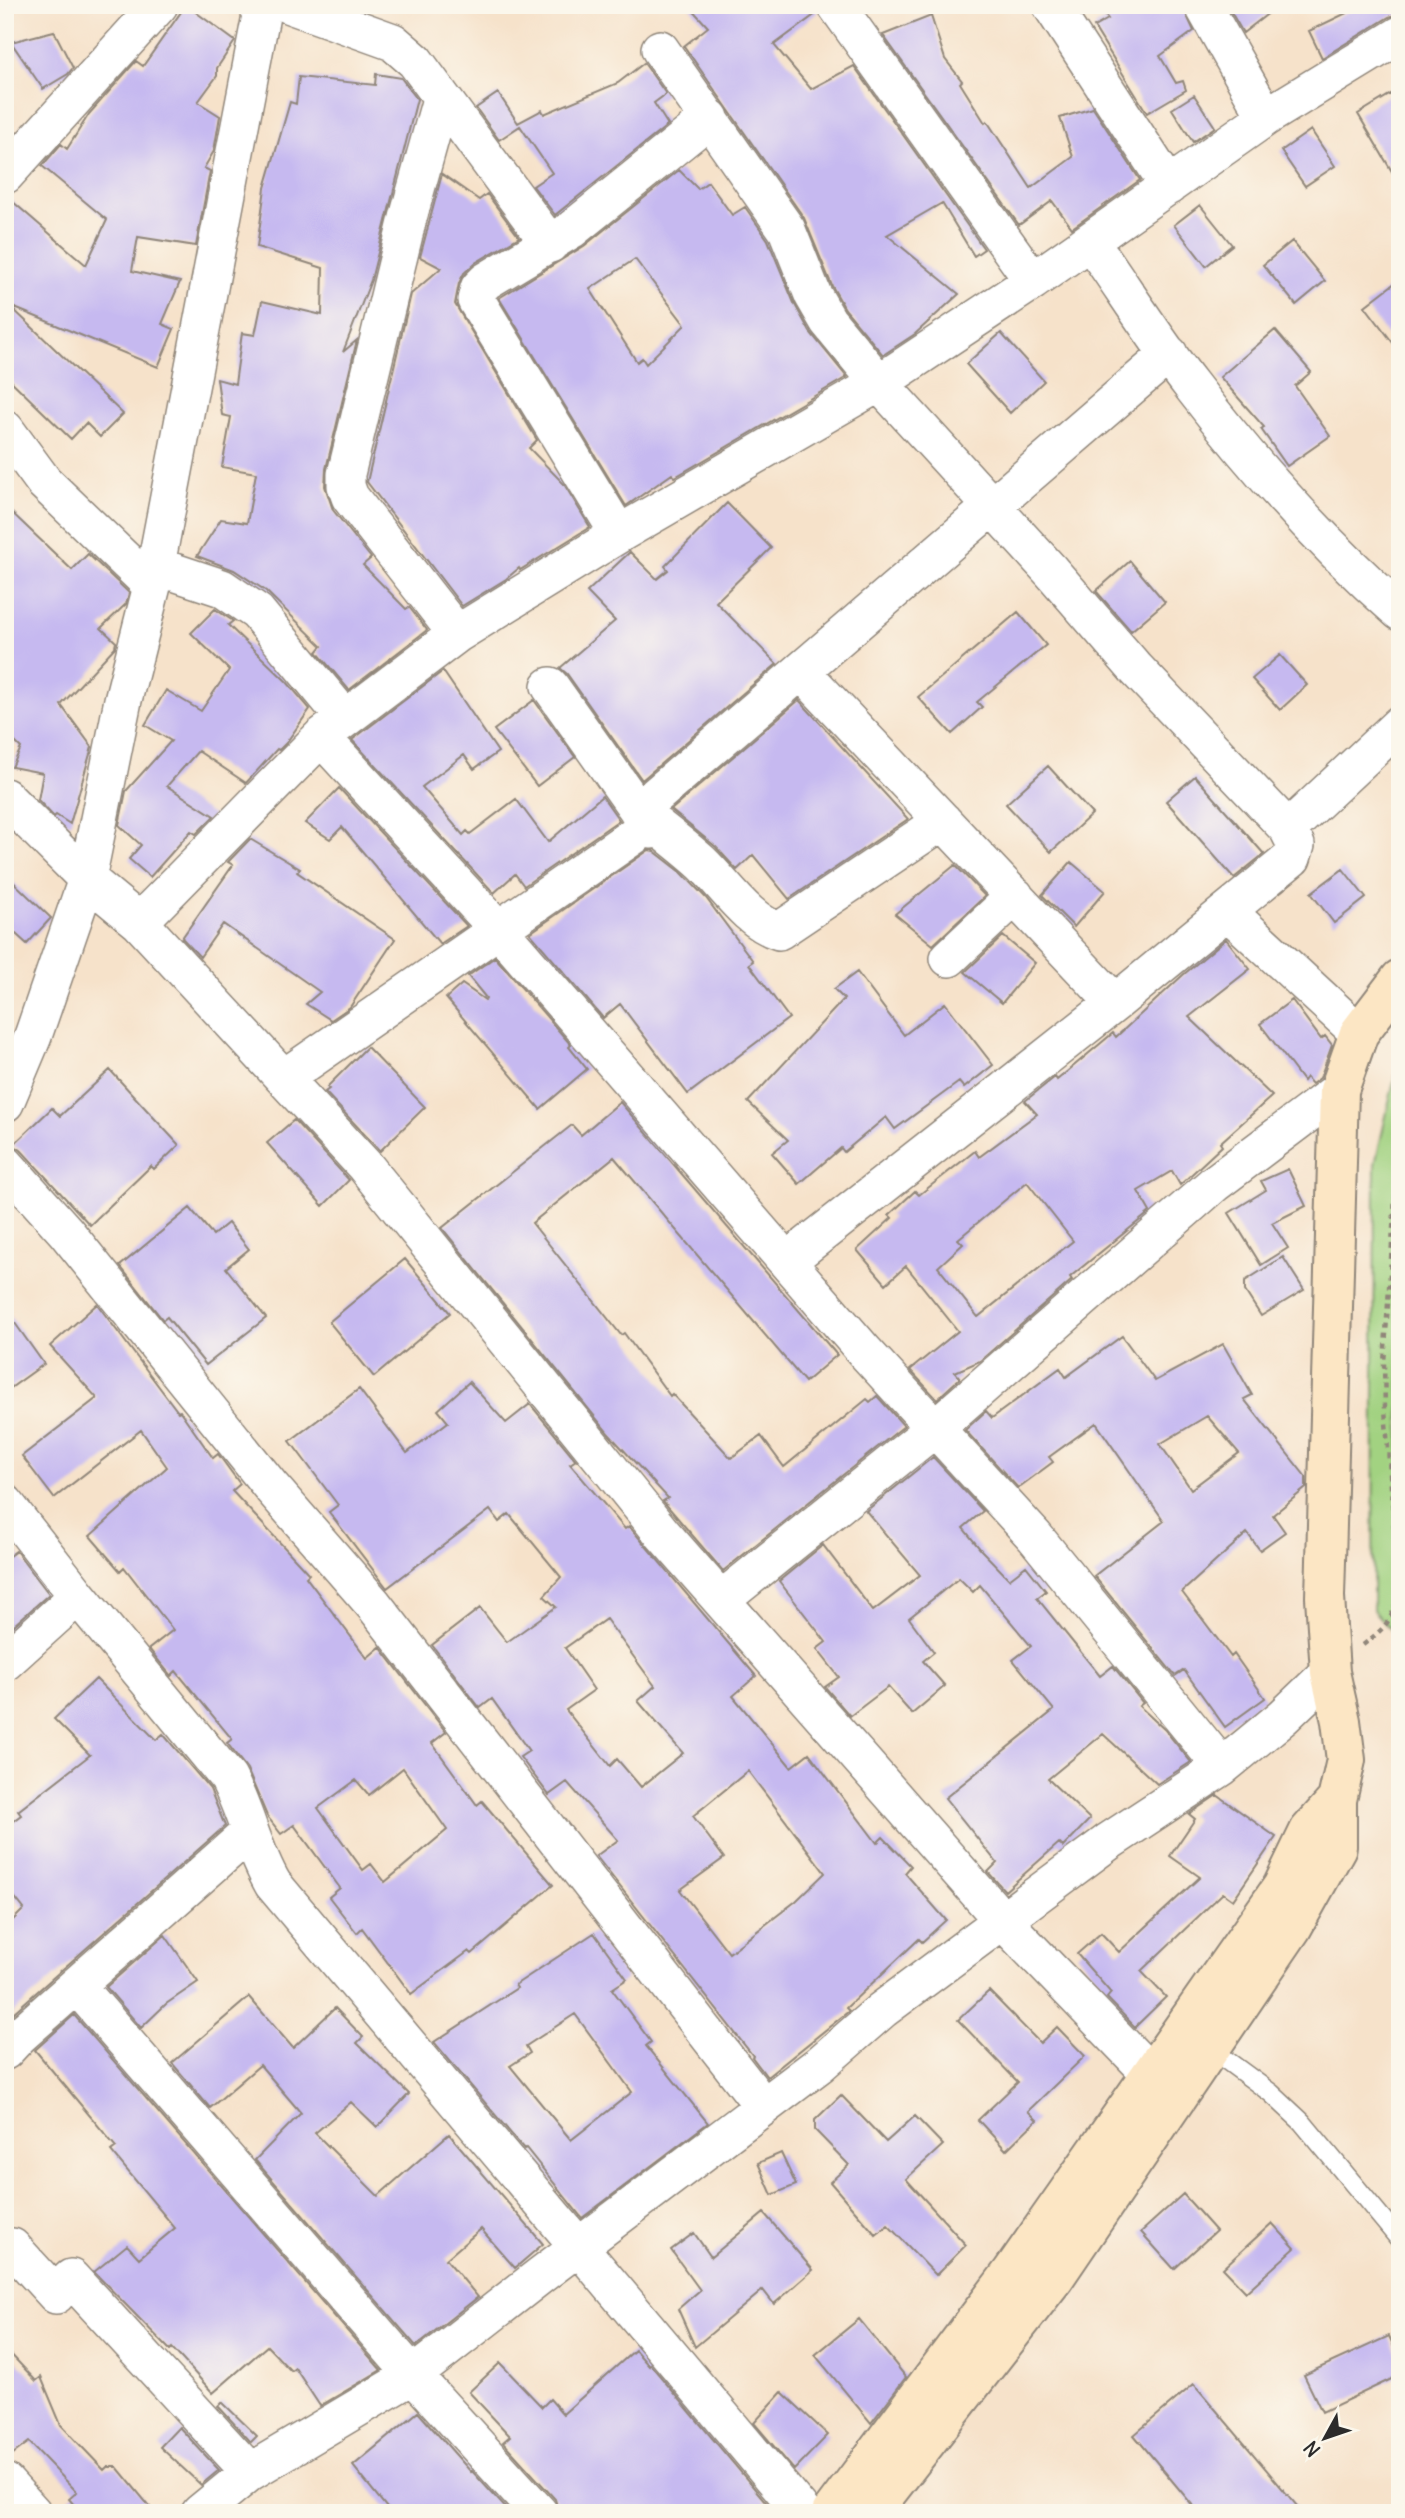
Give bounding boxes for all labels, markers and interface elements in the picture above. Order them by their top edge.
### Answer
north arrow [1290,2402,1360,2472]
text: N [1299,2436,1325,2462]

